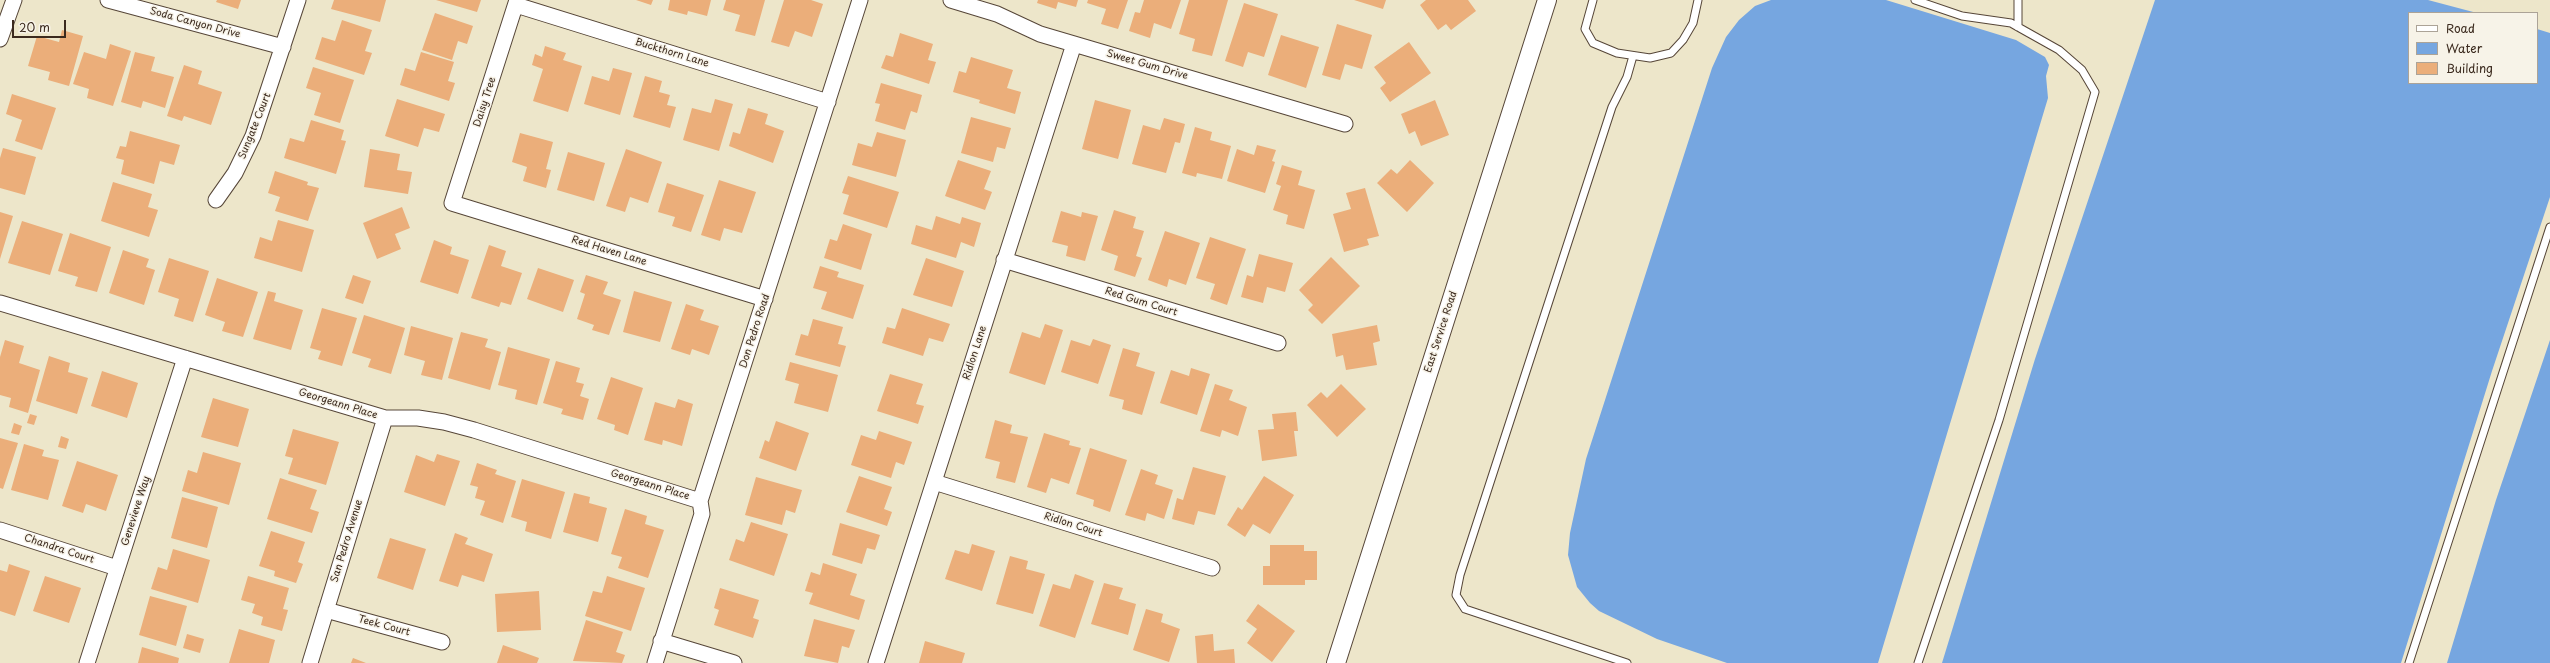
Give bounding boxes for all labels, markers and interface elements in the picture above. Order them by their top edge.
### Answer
street label: Soda Canyon Drive [148,5,242,41]
scale bar [14,12,68,38]
legend [2408,12,2538,84]
text: 20 m [19,18,50,36]
text: Road [2446,19,2475,37]
street label: Buckthorn Lane [634,36,710,70]
text: Water [2446,39,2482,57]
street label: Sweet Gum Drive [1105,48,1189,82]
text: Building [2446,59,2493,77]
street label: Daisy Tree [471,76,499,128]
street label: Sungate Court [236,91,274,161]
street label: Red Haven Lane [570,234,648,268]
street label: Red Gum Court [1103,285,1179,319]
street label: East Service Road [1422,290,1460,374]
street label: Don Pedro Road [737,293,773,369]
street label: Ridlon Lane [961,324,989,382]
street label: Georgeann Place [297,386,379,422]
street label: Georgeann Place [609,467,691,503]
street label: Genevieve Way [119,475,153,547]
street label: San Pedro Avenue [329,498,365,584]
street label: Ridlon Court [1042,510,1104,540]
street label: Chandra Court [22,532,96,566]
street label: Teek Court [357,613,411,639]

